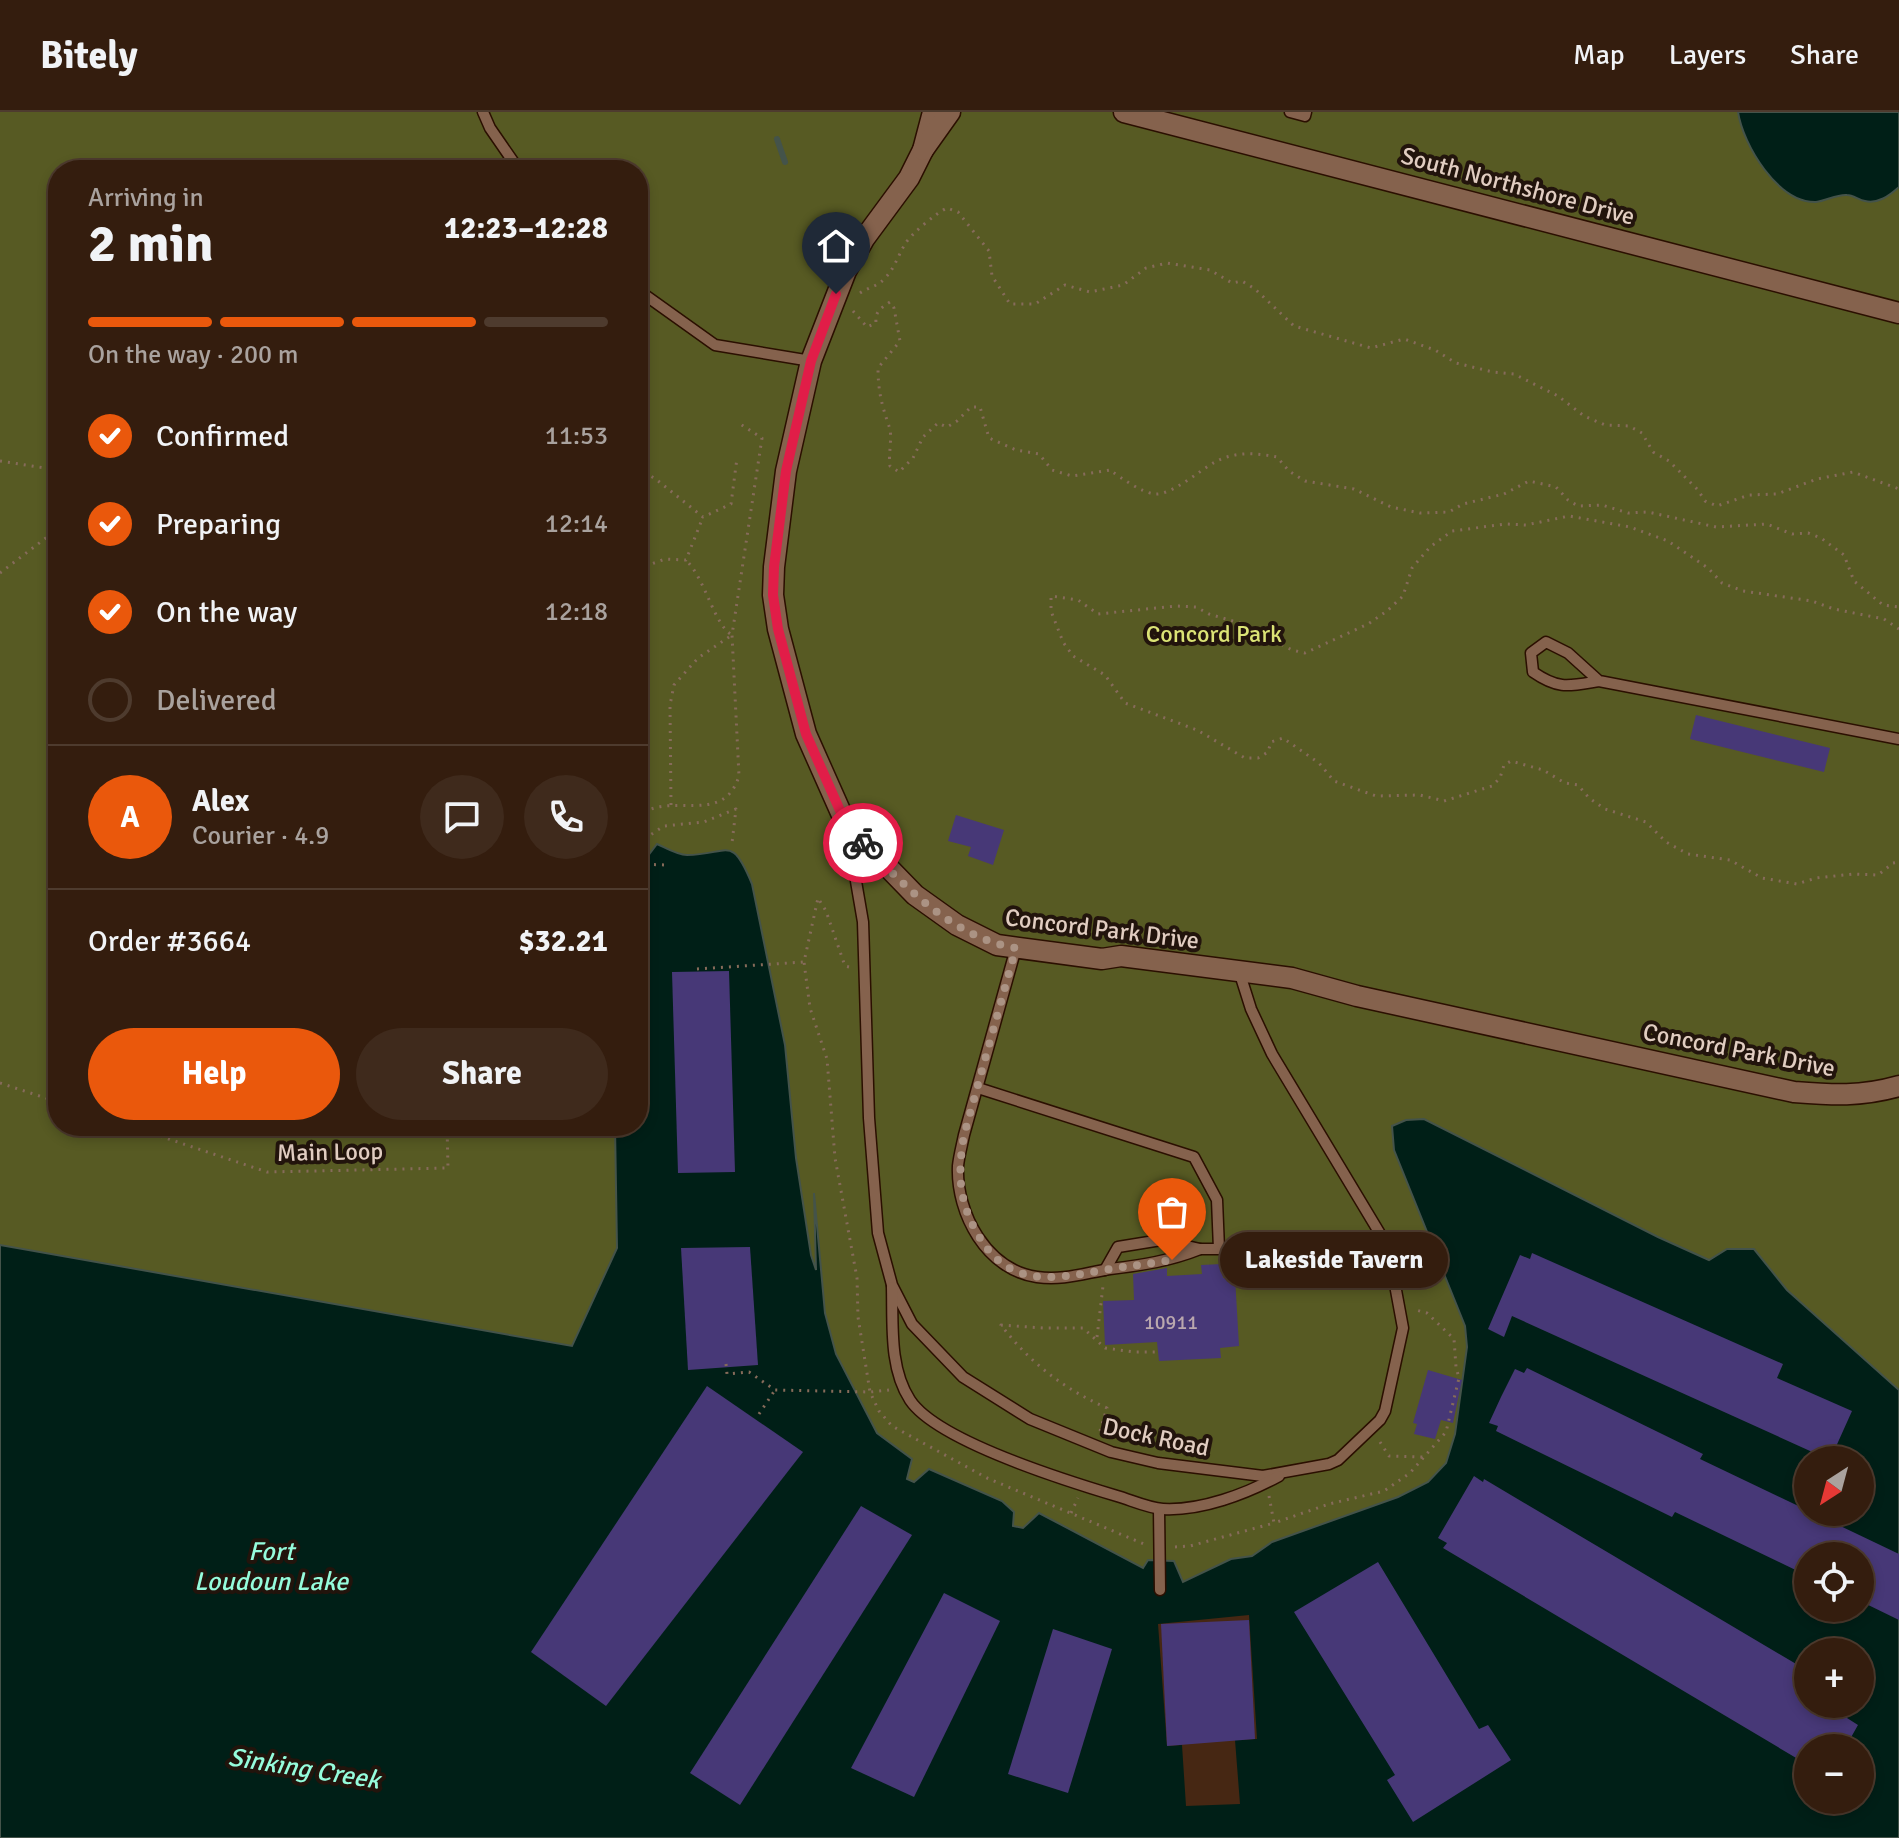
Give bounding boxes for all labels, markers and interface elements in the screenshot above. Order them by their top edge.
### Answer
text: Bitely [40,32,138,79]
text: Map [1573,38,1625,72]
text: Layers [1669,38,1746,72]
text: Share [1790,38,1859,72]
street label: South Northshore Drive [1398,140,1638,232]
text: Arriving in [88,182,204,214]
text: 12:23–12:28 [444,210,608,247]
text: 2 min [88,212,214,276]
pin [802,212,870,294]
icon: home [814,224,858,268]
text: On the way · 200 m [88,339,298,371]
icon: check [88,414,132,458]
text: Confirmed [156,418,289,455]
text: 11:53 [545,420,608,452]
icon: check [88,502,132,546]
text: Preparing [156,506,281,543]
text: 12:14 [545,508,608,540]
icon: check [88,590,132,634]
text: On the way [156,594,297,631]
text: 12:18 [545,596,608,628]
park label: Concord Park [1146,619,1282,649]
text: Delivered [156,682,277,719]
button: chat [420,775,504,859]
button: phone [524,775,608,859]
text: Alex [192,783,249,820]
text: A [120,799,140,836]
courier [823,803,903,883]
text: Courier · 4.9 [192,820,329,852]
icon: bike [841,821,885,865]
street label: Concord Park Drive [1003,902,1201,956]
text: Order #3664 [88,923,251,960]
text: $32.21 [518,923,608,960]
street label: Concord Park Drive [1640,1017,1838,1083]
button: Help [88,1028,340,1120]
button: Share [356,1028,608,1120]
street label: Main Loop [277,1136,383,1168]
pin [1138,1178,1206,1260]
icon: bag [1150,1190,1194,1234]
callout: Lakeside Tavern [1220,1232,1448,1288]
text: Lakeside Tavern [1244,1244,1424,1276]
house number: 10911 [1144,1310,1198,1335]
street label: Dock Road [1100,1411,1212,1463]
north arrow [1794,1446,1874,1526]
map controls [1794,1446,1874,1814]
water label: Fort Loudoun Lake [194,1536,350,1598]
button: locate [1794,1542,1874,1622]
button: + [1794,1638,1874,1718]
button: − [1794,1734,1874,1814]
water label: Sinking Creek [226,1741,384,1797]

